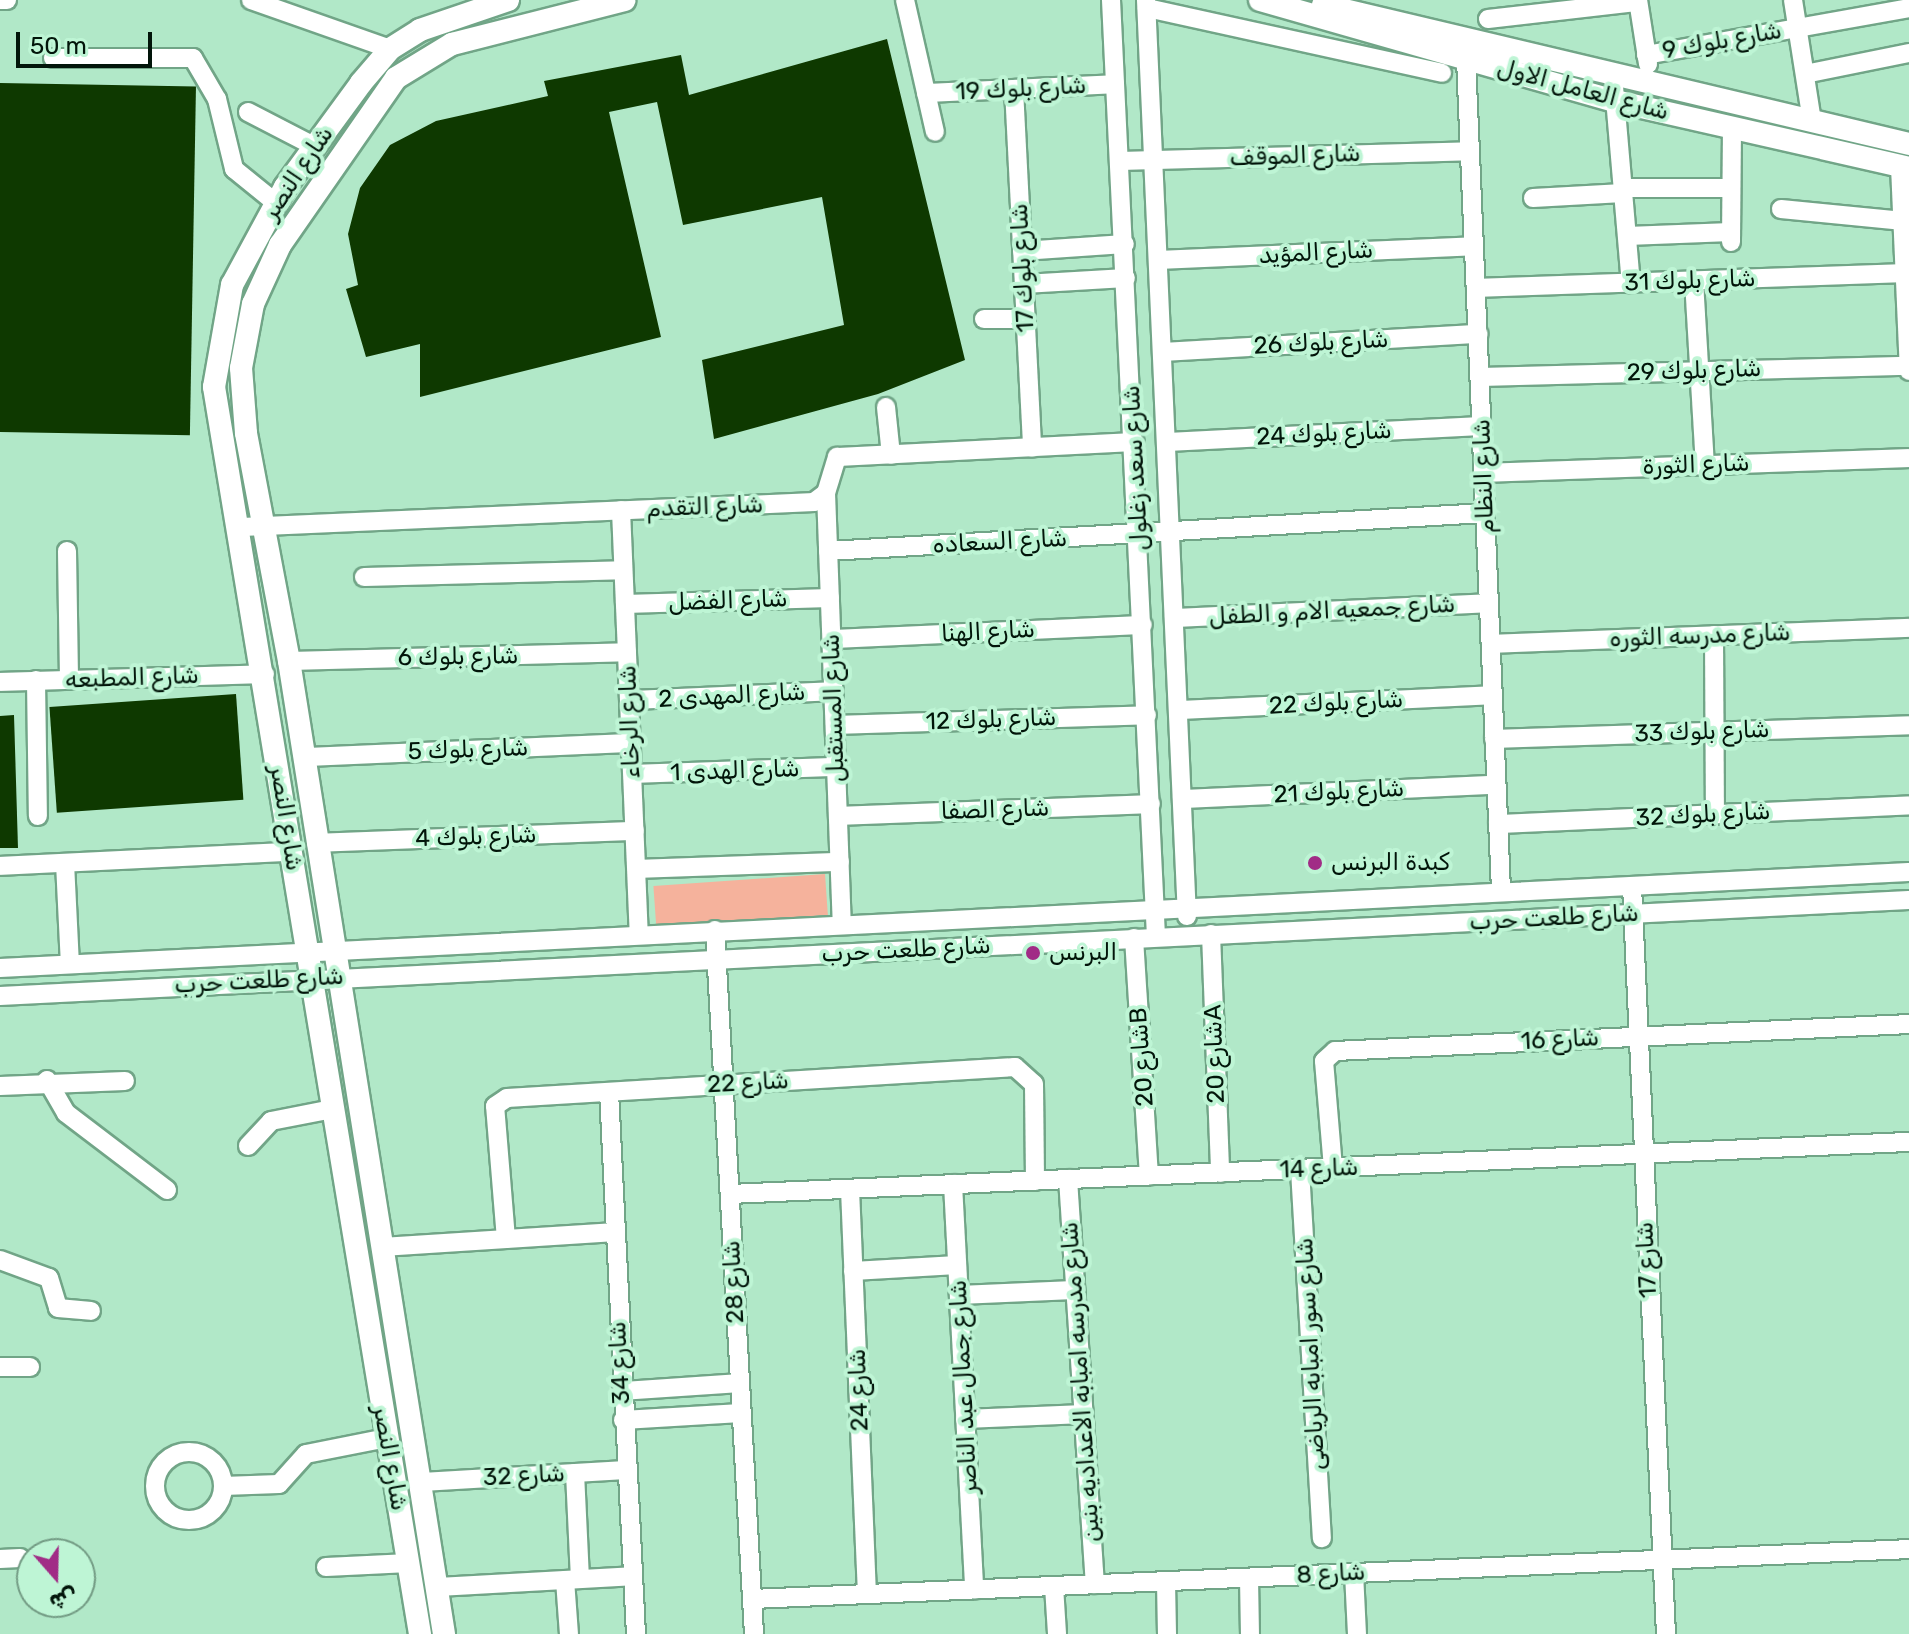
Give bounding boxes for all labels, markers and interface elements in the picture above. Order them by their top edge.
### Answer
scale bar [20,16,156,66]
street label: شارع بلوك 9 [1660,16,1784,66]
text: 50 m [30,32,87,60]
street label: شارع العامل الاول [1494,53,1672,127]
street label: شارع بلوك 19 [955,71,1087,107]
street label: شارع النصر [256,121,340,225]
street label: شارع الموقف [1229,139,1361,173]
street label: شارع بلوك 17 [1005,203,1041,333]
street label: شارع المؤيد [1258,236,1374,270]
street label: شارع بلوك 31 [1624,264,1756,298]
street label: شارع بلوك 26 [1253,325,1389,361]
street label: شارع بلوك 29 [1626,354,1762,388]
street label: شارع سعد زغلول [1117,385,1155,551]
street label: شارع بلوك 24 [1256,416,1392,452]
street label: شارع النظام [1468,419,1500,533]
street label: شارع الثورة [1642,449,1750,481]
street label: شارع التقدم [646,491,764,523]
street label: شارع السعاده [932,524,1068,560]
street label: شارع الفضل [668,585,788,617]
street label: شارع جمعيه الام و الطفل [1208,590,1456,632]
street label: شارع الهنا [940,615,1036,649]
street label: شارع مدرسه الثوره [1609,618,1791,654]
street label: شارع المستقبل [817,633,851,783]
street label: شارع بلوك 6 [397,642,519,672]
street label: شارع المطبعه [65,661,199,695]
street label: شارع الرخاء [614,665,646,779]
street label: شارع المهدى 2 [658,678,806,714]
street label: شارع بلوك 22 [1268,685,1404,721]
street label: شارع بلوك 12 [925,703,1057,737]
street label: شارع بلوك 33 [1634,715,1770,749]
street label: شارع بلوك 5 [407,734,529,766]
street label: شارع الهدى 1 [670,754,800,788]
street label: شارع النصر [263,763,309,873]
street label: شارع بلوك 21 [1273,774,1405,810]
street label: شارع الصفا [940,794,1050,826]
street label: شارع بلوك 32 [1635,797,1771,833]
street label: شارع بلوك 4 [415,820,537,854]
place label: كبدة البرنس [1331,849,1450,877]
marker: كبدة البرنس [1306,854,1324,872]
street label: شارع طلعت حرب [1469,899,1639,937]
street label: شارع طلعت حرب [821,931,991,969]
place label: البرنس [1049,939,1117,967]
marker: البرنس [1024,944,1042,962]
street label: شارع طلعت حرب [174,962,344,1000]
street label: شارع 20A [1199,1004,1231,1104]
street label: شارع 20B [1124,1007,1160,1107]
street label: شارع 16 [1520,1024,1600,1056]
street label: شارع 22 [706,1066,790,1100]
street label: شارع 14 [1279,1153,1359,1185]
street label: شارع مدرسه امبابه الاعداديه بنين [1055,1221,1107,1543]
street label: شارع 17 [1631,1221,1663,1299]
street label: شارع سور امبابه الرياضى [1291,1237,1331,1471]
street label: شارع 28 [717,1240,751,1324]
street label: شارع جمال عبد الناصر [944,1279,984,1495]
street label: شارع 34 [603,1321,637,1405]
street label: شارع 24 [843,1348,875,1432]
street label: شارع النصر [367,1403,413,1513]
street label: شارع 32 [482,1459,566,1493]
north arrow [16,1538,96,1618]
street label: شارع 8 [1296,1558,1366,1590]
text: ش [46,1582,81,1617]

